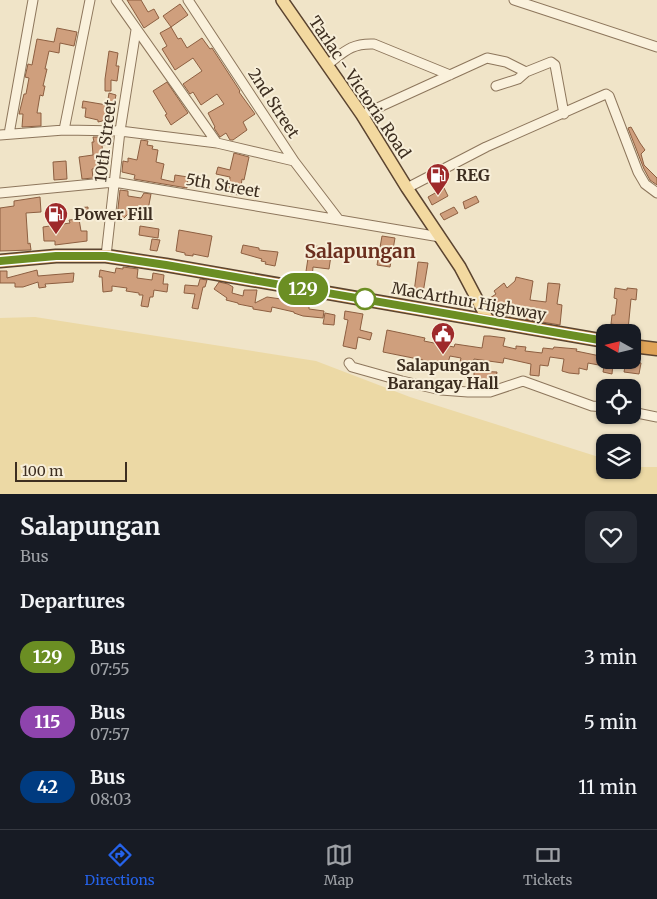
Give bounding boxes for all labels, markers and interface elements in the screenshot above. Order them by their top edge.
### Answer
street label: Tarlac - Victoria Road [305,12,415,162]
street label: 2nd Street [244,64,304,142]
street label: 10th Street [90,98,120,183]
fuel station icon: REG [425,162,451,196]
place label: REG [456,165,490,185]
street label: 5th Street [184,169,262,202]
fuel station icon: Power Fill [43,201,69,235]
place label: Power Fill [74,204,153,224]
district label: Salapungan [304,239,416,263]
line badge: 129 [274,273,332,305]
text: 129 [288,277,318,300]
street label: MacArthur Highway [390,278,549,325]
unlabelled marker [354,288,376,310]
public building icon: Salapungan Barangay Hall [430,321,456,355]
north arrow [596,324,641,369]
map controls [596,324,641,479]
place label: Salapungan Barangay Hall [387,355,499,393]
button: locate [596,379,641,424]
button: layers [596,434,641,479]
scale bar [15,459,128,482]
text: 100 m [22,462,63,480]
text: Salapungan [20,511,160,542]
button: heart [585,511,637,563]
text: Bus [20,546,49,566]
text: Departures [20,589,125,613]
text: Bus [90,635,125,659]
text: 129 [33,645,62,668]
text: 3 min [584,645,637,669]
text: 07:55 [90,659,130,679]
text: Bus [90,700,125,724]
text: 115 [34,710,61,733]
text: 5 min [584,710,637,734]
text: 07:57 [90,724,130,744]
text: Bus [90,765,125,789]
text: 42 [37,775,58,798]
text: 11 min [578,775,637,799]
text: 08:03 [90,789,132,809]
tab: Directions [85,841,155,889]
tab: Map [324,841,354,889]
tab: Tickets [523,841,572,889]

